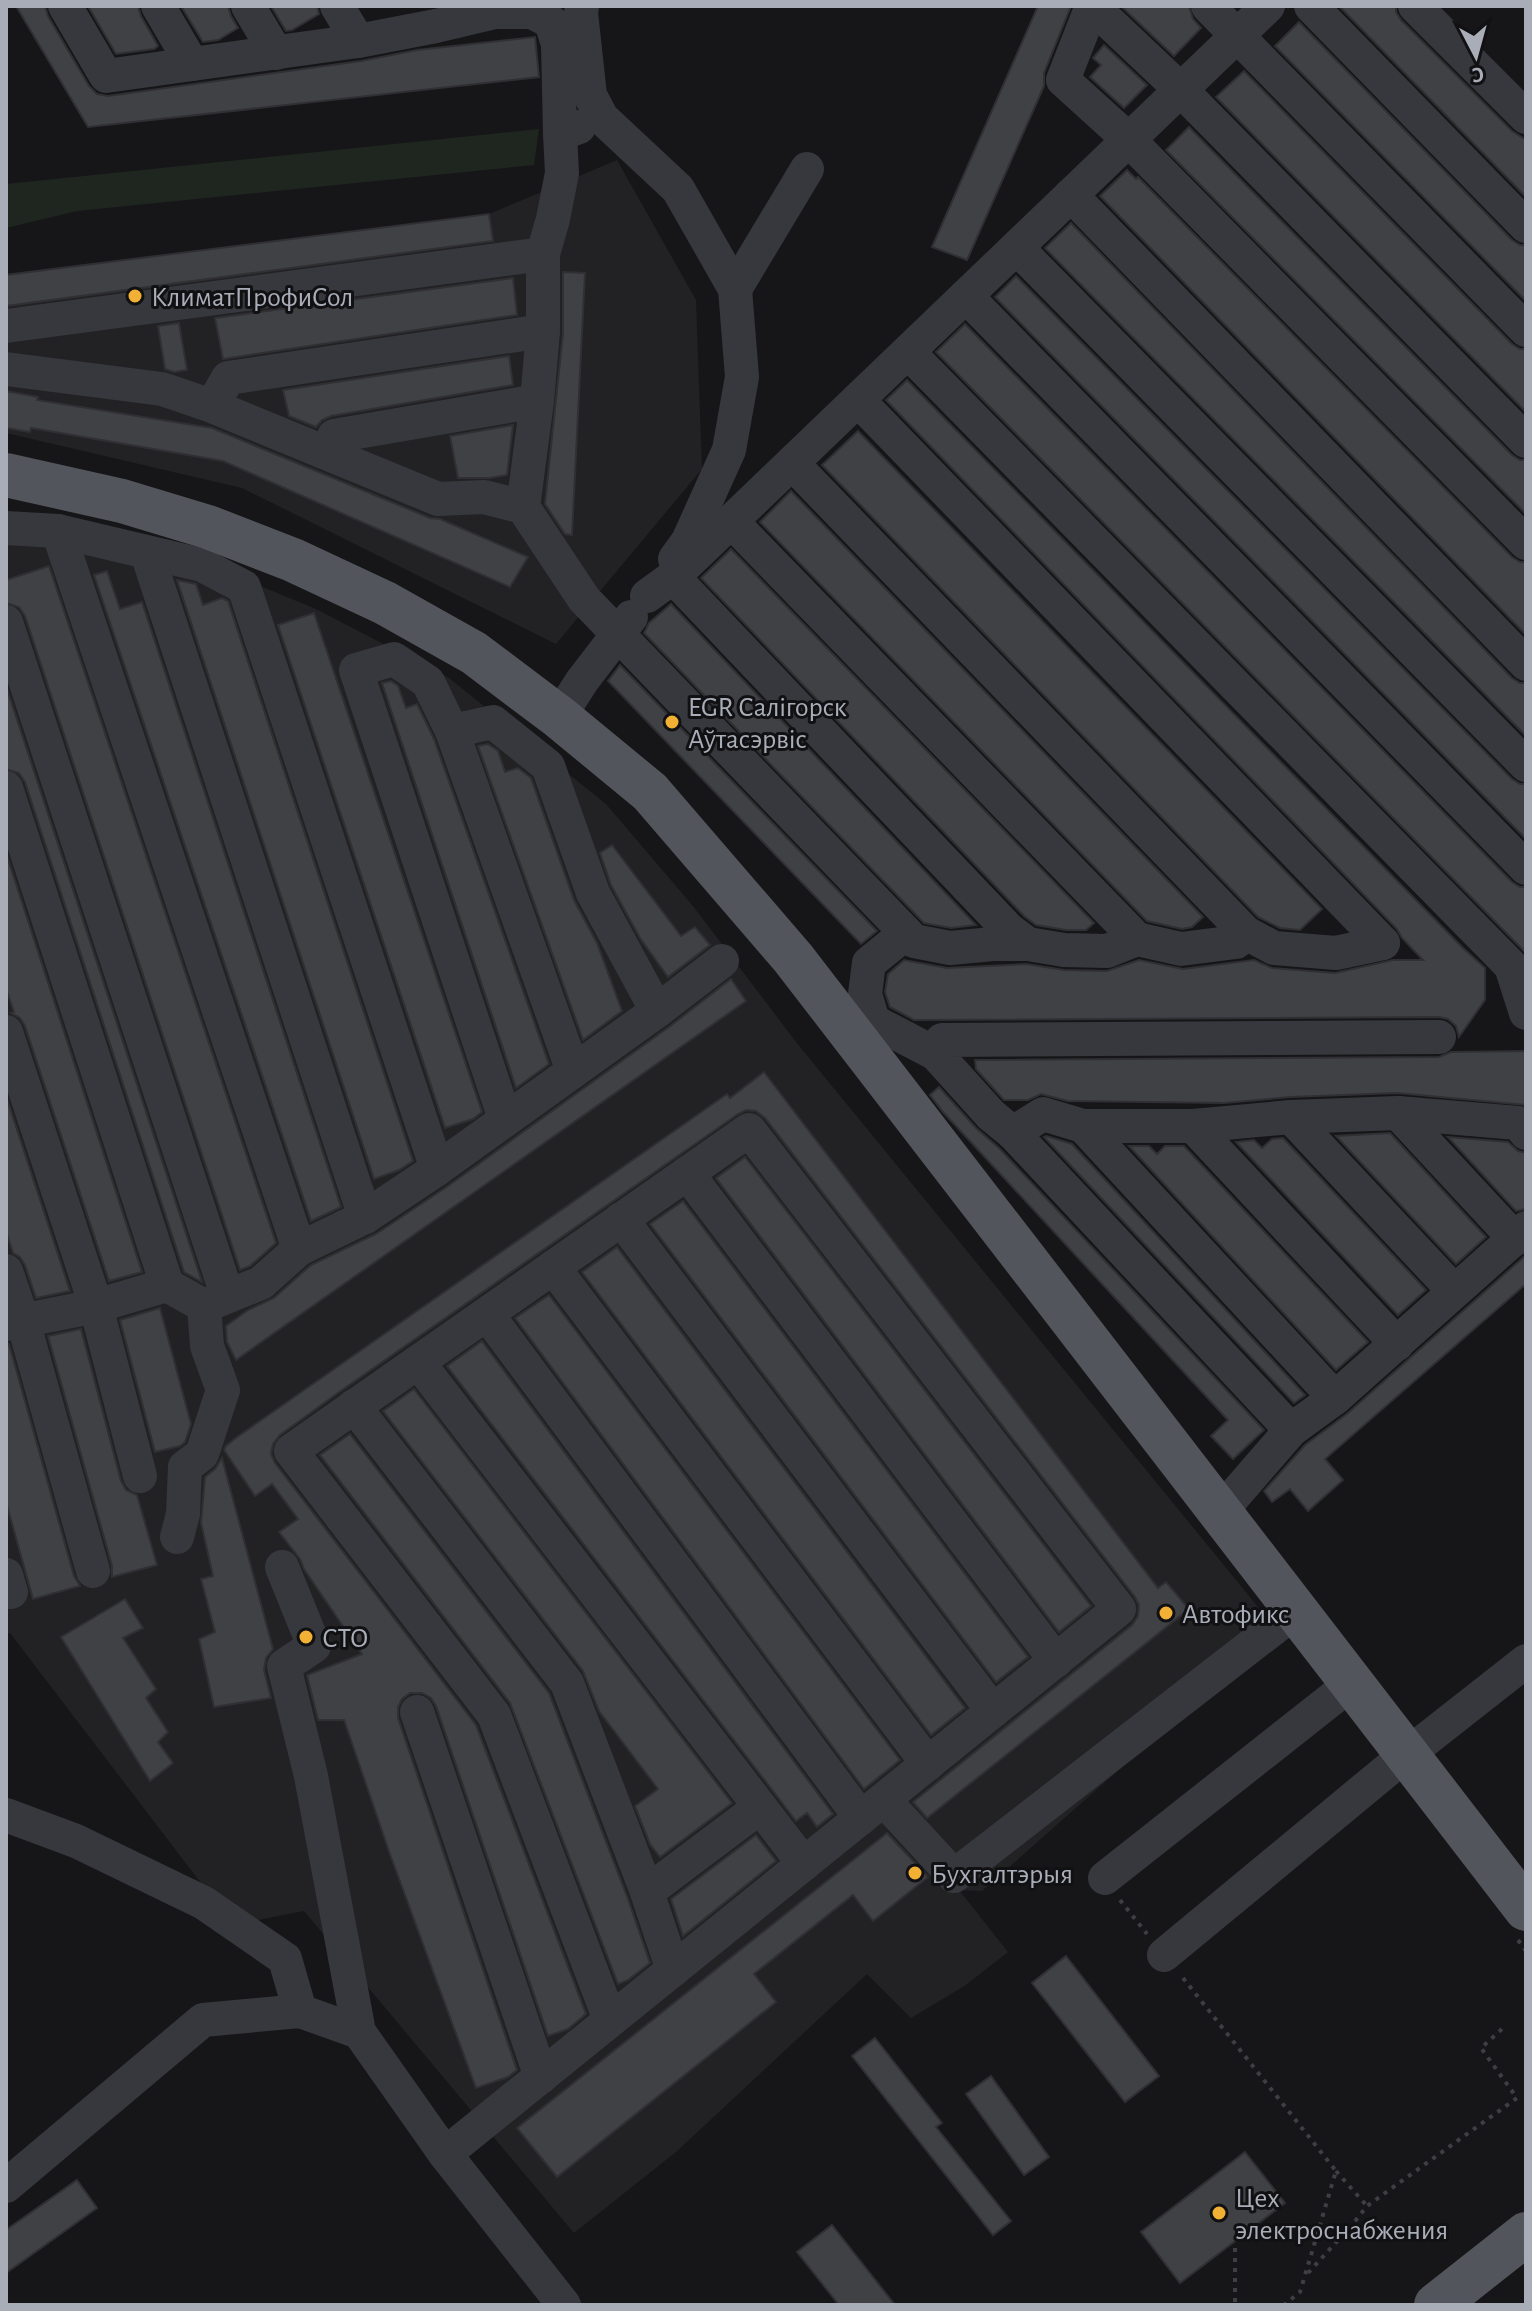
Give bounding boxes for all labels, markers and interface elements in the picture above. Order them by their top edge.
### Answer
north arrow [1436,16,1516,96]
text: С [1471,63,1485,86]
place label: КлиматПрофиСол [151,284,353,312]
marker: КлиматПрофиСол [126,287,144,305]
place label: EGR Салігорск Аўтасэрвіс [688,694,847,754]
marker: EGR Салігорск Аўтасэрвіс [663,713,681,731]
place label: Автофикс [1182,1601,1289,1629]
marker: Автофикс [1157,1604,1175,1622]
place label: СТО [322,1625,369,1653]
marker: СТО [297,1628,315,1646]
place label: Бухгалтэрыя [931,1861,1073,1889]
marker: Бухгалтэрыя [906,1864,924,1882]
place label: Цех электроснабжения [1235,2185,1448,2245]
marker: Цех электроснабжения [1210,2204,1228,2222]

